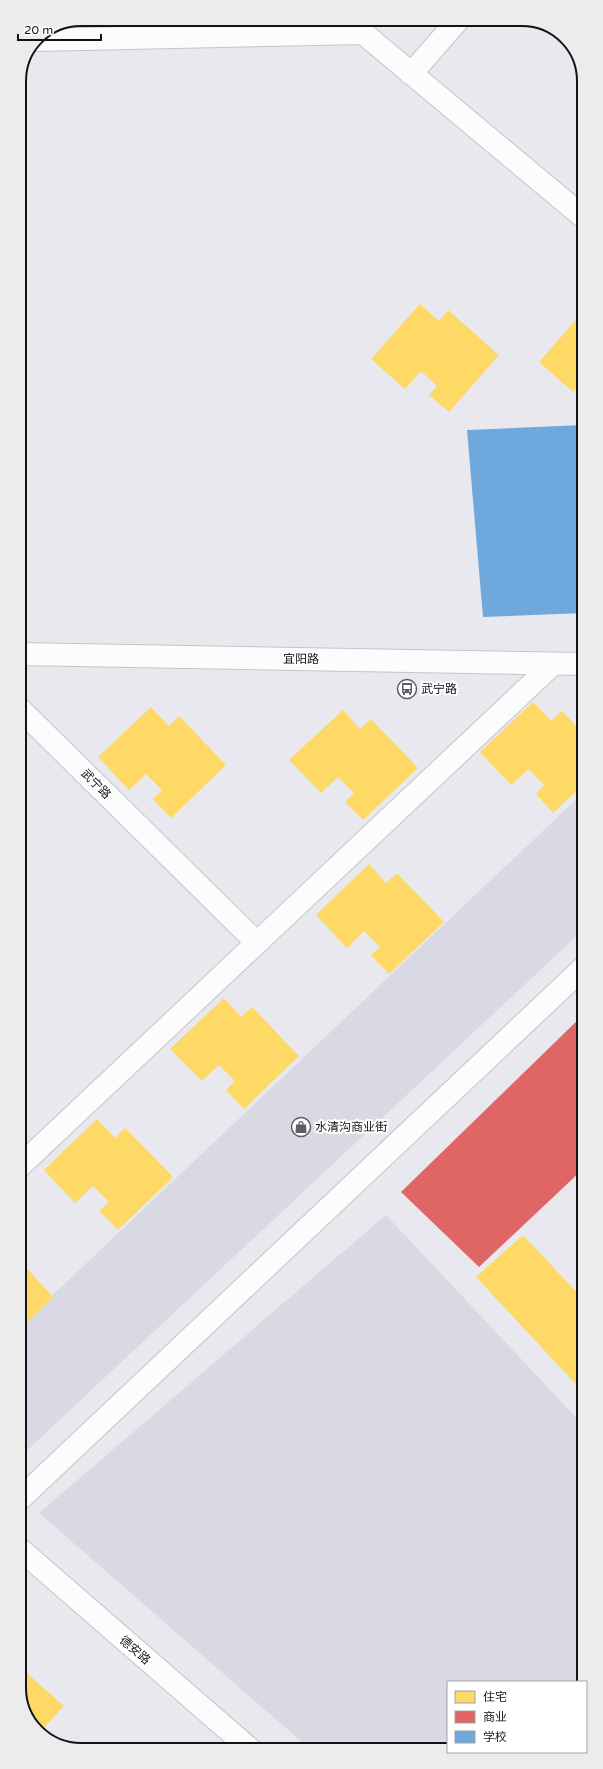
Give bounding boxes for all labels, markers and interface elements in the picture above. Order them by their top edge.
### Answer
scale bar [18,16,101,42]
text: 20 m [24,23,53,37]
street label: 宜阳路 [283,652,319,666]
bus stop icon: 武宁路 [396,678,418,700]
place label: 武宁路 [421,682,457,696]
street label: 武宁路 [78,766,114,802]
shop icon: 水清沟商业街 [290,1116,312,1138]
place label: 水清沟商业街 [315,1120,387,1134]
street label: 德安路 [117,1633,153,1667]
legend [447,1681,587,1753]
text: 住宅 [483,1690,507,1704]
text: 商业 [483,1710,507,1724]
text: 学校 [483,1730,507,1744]

